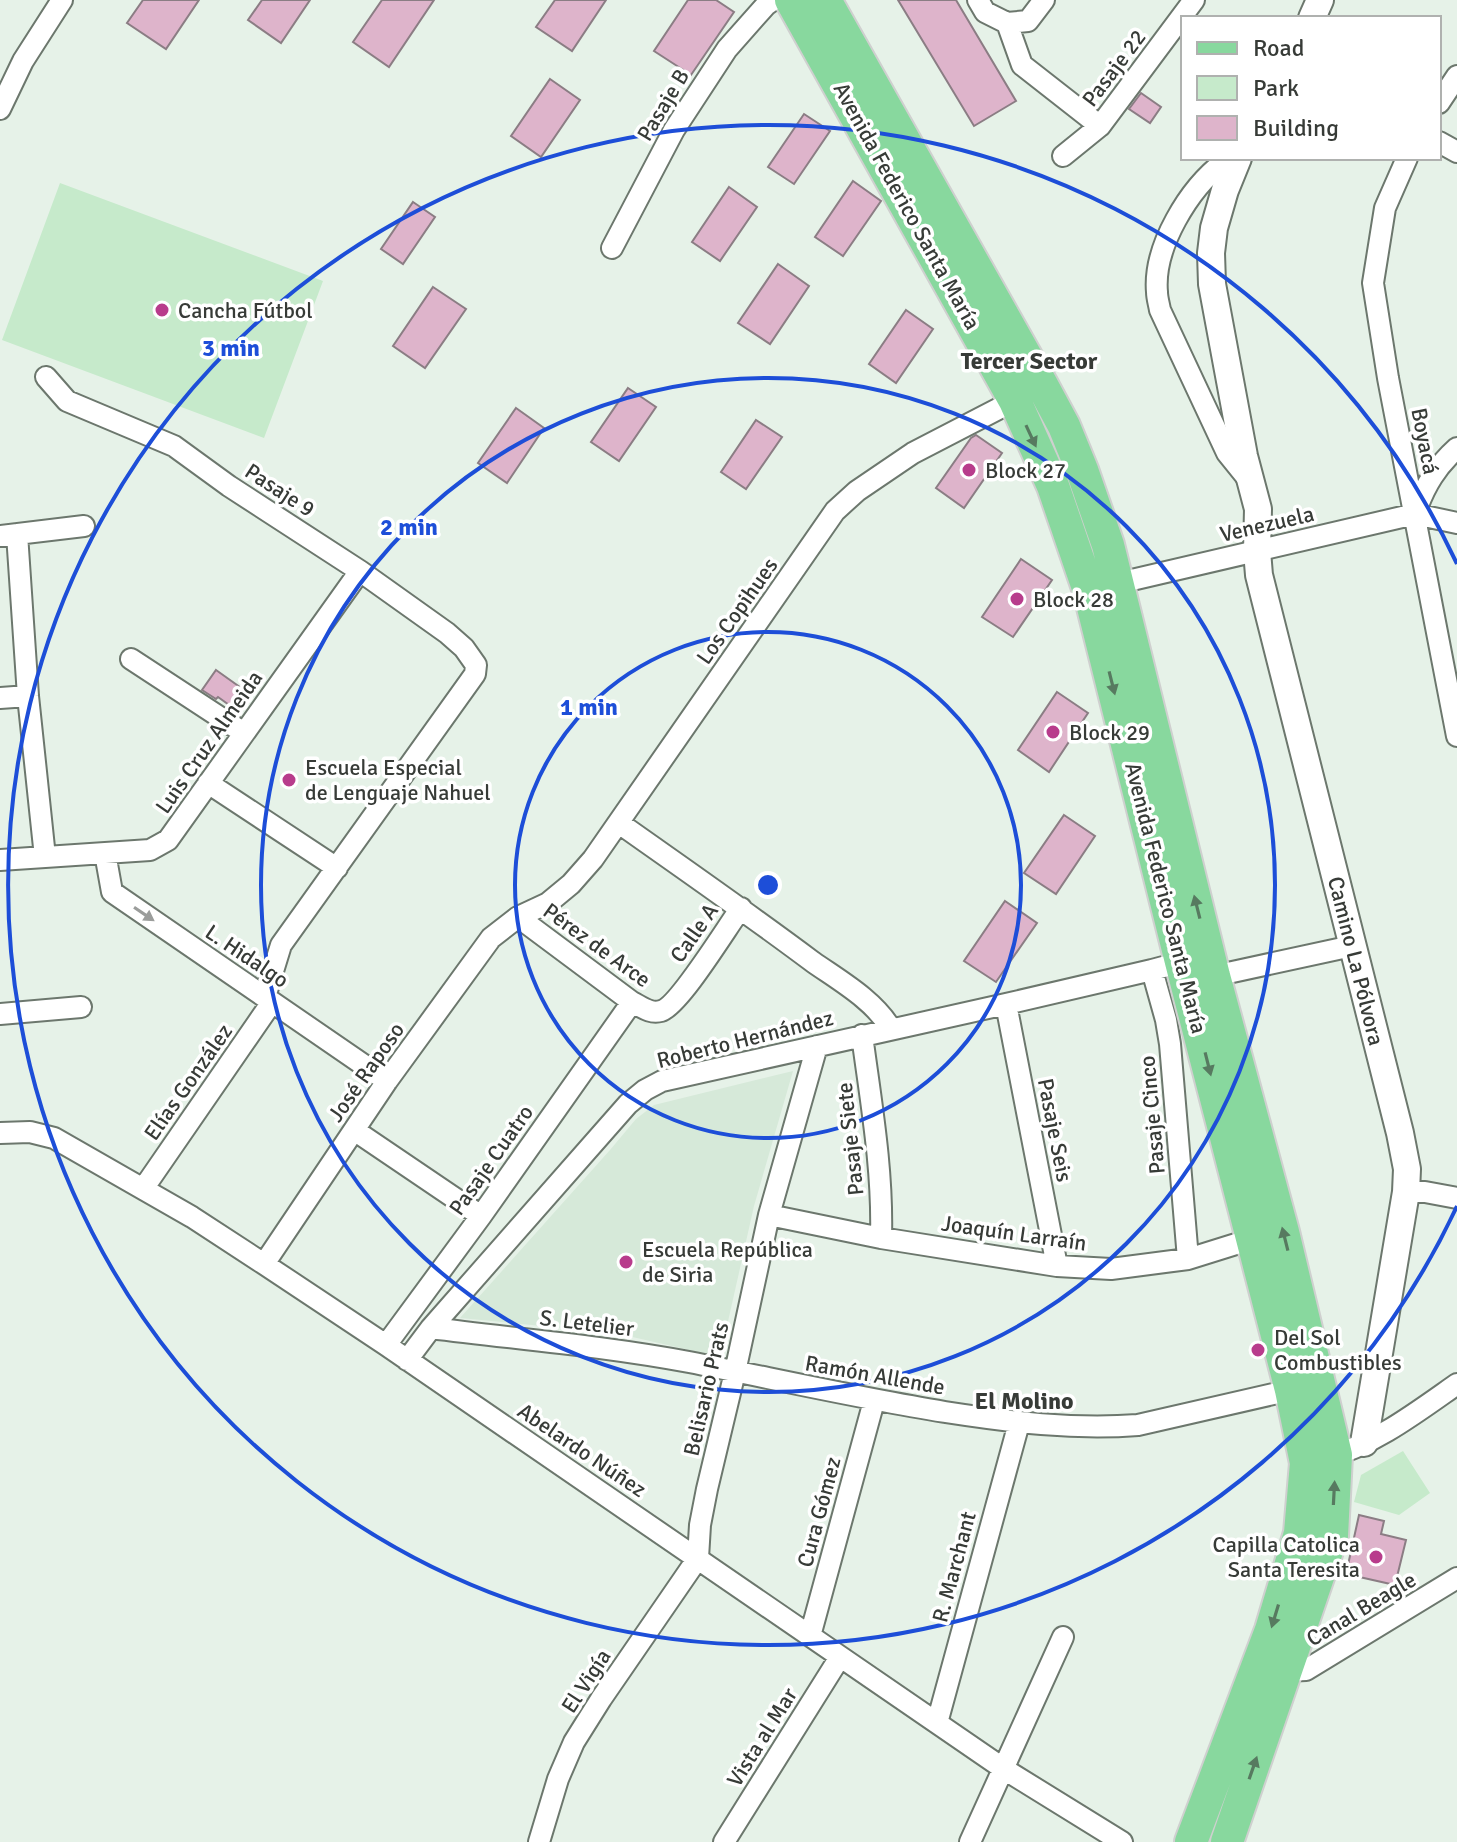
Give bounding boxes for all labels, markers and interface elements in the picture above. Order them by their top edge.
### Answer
legend [1181,16,1441,160]
street label: Pasaje 22 [1076,24,1152,112]
text: Road [1253,33,1304,63]
street label: Pasaje B [631,64,695,146]
text: Park [1253,73,1299,103]
street label: Avenida Federico Santa María [828,78,986,334]
text: Building [1253,113,1339,143]
place label: Cancha Fútbol [178,297,313,324]
marker: Cancha Fútbol [153,301,171,319]
text: 3 min [202,333,260,363]
district label: Tercer Sector [961,346,1098,376]
street label: Boyacá [1405,406,1445,476]
one-way arrow [1024,424,1038,448]
street label: Pasaje 9 [240,457,320,523]
place label: Block 27 [985,457,1066,484]
marker: Block 27 [960,461,978,479]
street label: Venezuela [1217,500,1317,548]
text: 2 min [380,512,438,542]
street label: Los Copihues [690,553,784,669]
place label: Block 28 [1033,586,1114,613]
marker: Block 28 [1008,590,1026,608]
street label: Luis Cruz Almeida [150,665,268,819]
one-way arrow [1106,670,1118,695]
text: 1 min [560,692,618,722]
place label: Block 29 [1069,719,1150,746]
marker: Block 29 [1044,723,1062,741]
place label: Escuela Especial de Lenguaje Nahuel [305,754,491,806]
street label: Avenida Federico Santa María [1119,760,1213,1036]
marker: Escuela Especial de Lenguaje Nahuel [280,771,298,789]
centre of rings [754,871,782,899]
street label: Camino La Pólvora [1322,874,1390,1048]
one-way arrow [1190,894,1202,919]
street label: Pérez de Arce [538,897,656,993]
street label: Calle A [664,898,724,968]
one-way arrow [133,906,154,921]
street label: L. Hidalgo [200,918,294,994]
street label: Roberto Hernández [654,1004,836,1074]
street label: José Raposo [322,1017,410,1127]
street label: Elías González [138,1018,238,1145]
one-way arrow [1202,1052,1214,1077]
street label: Pasaje Cinco [1133,1055,1171,1175]
street label: Pasaje Seis [1032,1076,1078,1184]
street label: Pasaje Siete [831,1081,869,1197]
street label: Pasaje Cuatro [443,1099,539,1221]
street label: Joaquín Larraín [940,1209,1088,1257]
one-way arrow [1278,1227,1291,1252]
place label: Escuela República de Siria [642,1236,813,1288]
marker: Escuela República de Siria [617,1253,635,1271]
street label: S. Letelier [538,1304,636,1342]
street label: Belisario Prats [677,1319,735,1459]
place label: Del Sol Combustibles [1274,1324,1402,1376]
marker: Del Sol Combustibles [1249,1341,1267,1359]
street label: Ramón Allende [803,1349,947,1401]
district label: El Molino [974,1386,1074,1416]
street label: Abelardo Núñez [513,1397,652,1503]
street label: Cura Gómez [791,1454,847,1570]
one-way arrow [1328,1480,1341,1505]
street label: R. Marchant [926,1508,982,1625]
place label: Capilla Catolica Santa Teresita [1213,1531,1360,1583]
marker: Capilla Catolica Santa Teresita [1367,1548,1385,1566]
street label: Canal Beagle [1301,1566,1421,1652]
one-way arrow [1268,1605,1281,1629]
street label: El Vigía [555,1644,617,1718]
street label: Vista al Mar [721,1683,803,1791]
one-way arrow [1247,1756,1259,1780]

